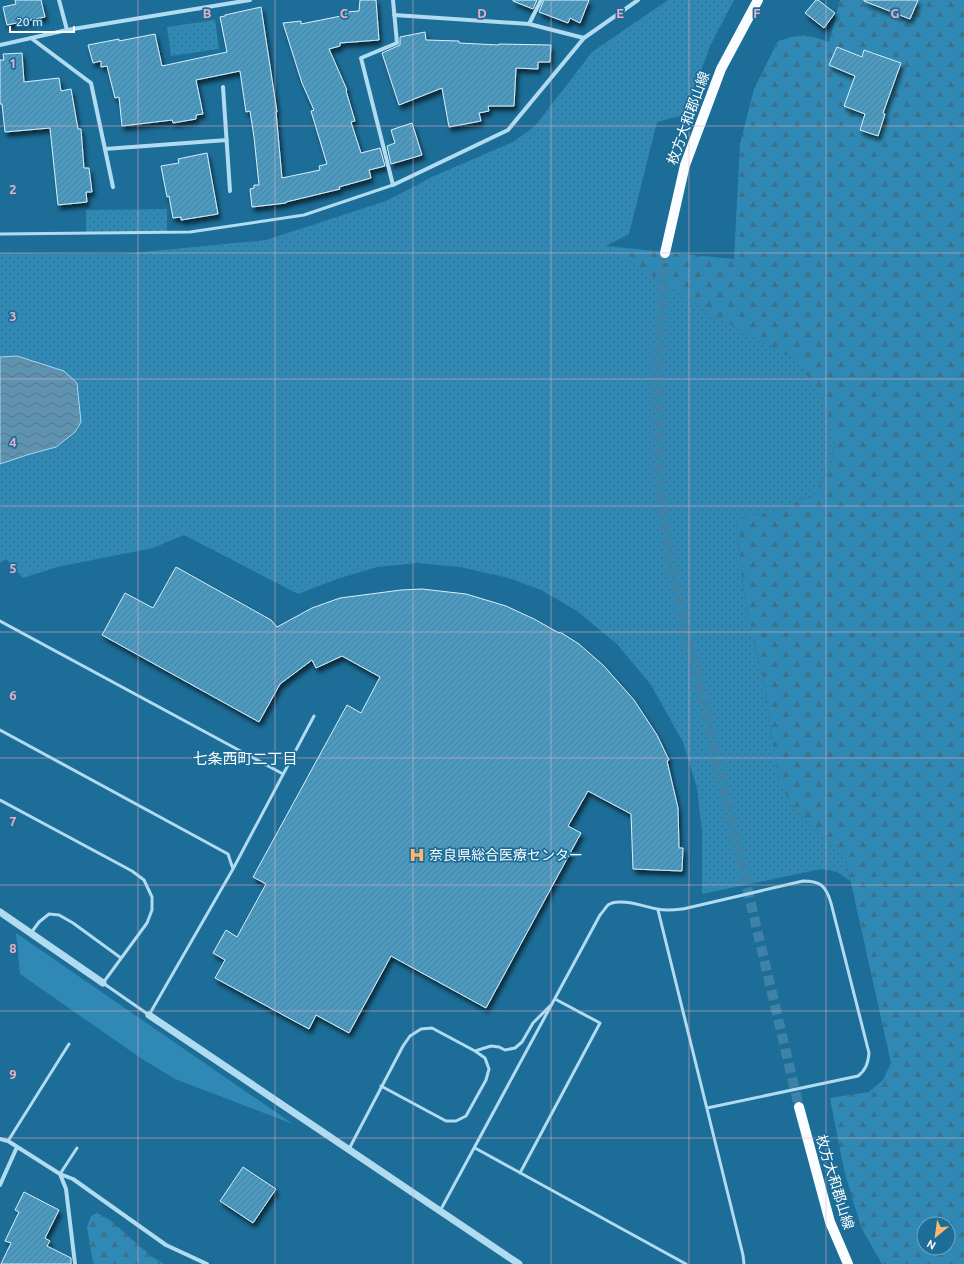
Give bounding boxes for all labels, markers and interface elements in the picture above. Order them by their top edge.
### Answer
text: B [203,6,212,20]
text: C [340,6,349,20]
text: D [477,6,487,20]
text: E [616,6,624,20]
text: F [753,6,761,20]
text: G [891,6,900,20]
scale bar [10,8,74,34]
text: 20 m [16,15,43,28]
text: 1 [9,56,17,70]
street label: 枚方大和郡山線 [664,69,712,167]
text: 2 [9,182,17,196]
text: 3 [9,309,17,323]
text: 4 [9,435,17,449]
text: 5 [9,561,17,575]
text: 6 [9,688,17,702]
district label: 七条西町二丁目 [192,750,298,767]
text: 7 [9,814,17,828]
hospital icon: 奈良県総合医療センター [408,846,426,864]
place label: 奈良県総合医療センター [429,847,583,863]
text: 8 [9,941,17,955]
text: 9 [9,1067,17,1081]
street label: 枚方大和郡山線 [813,1133,857,1231]
north arrow [916,1216,956,1256]
text: N [925,1238,938,1252]

